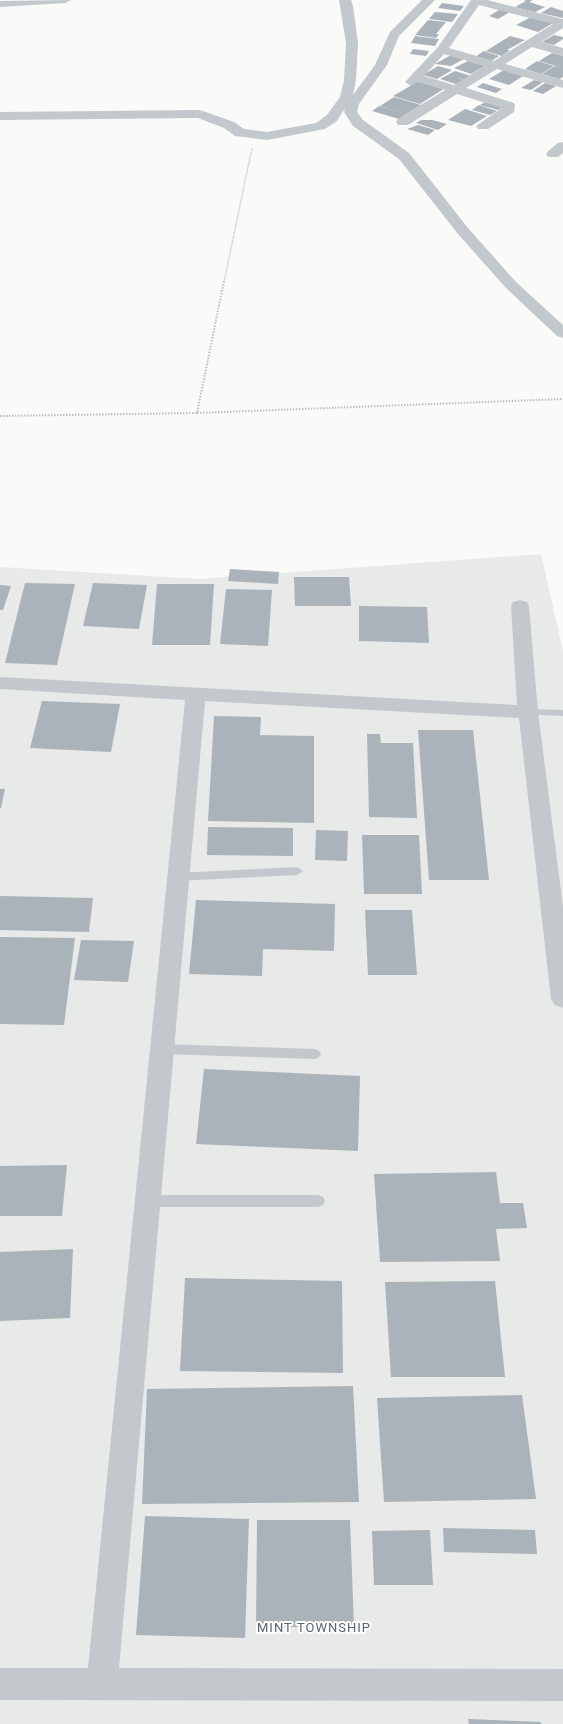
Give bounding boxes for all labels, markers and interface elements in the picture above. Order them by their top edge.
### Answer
district label: MINT TOWNSHIP [257,1621,371,1637]

